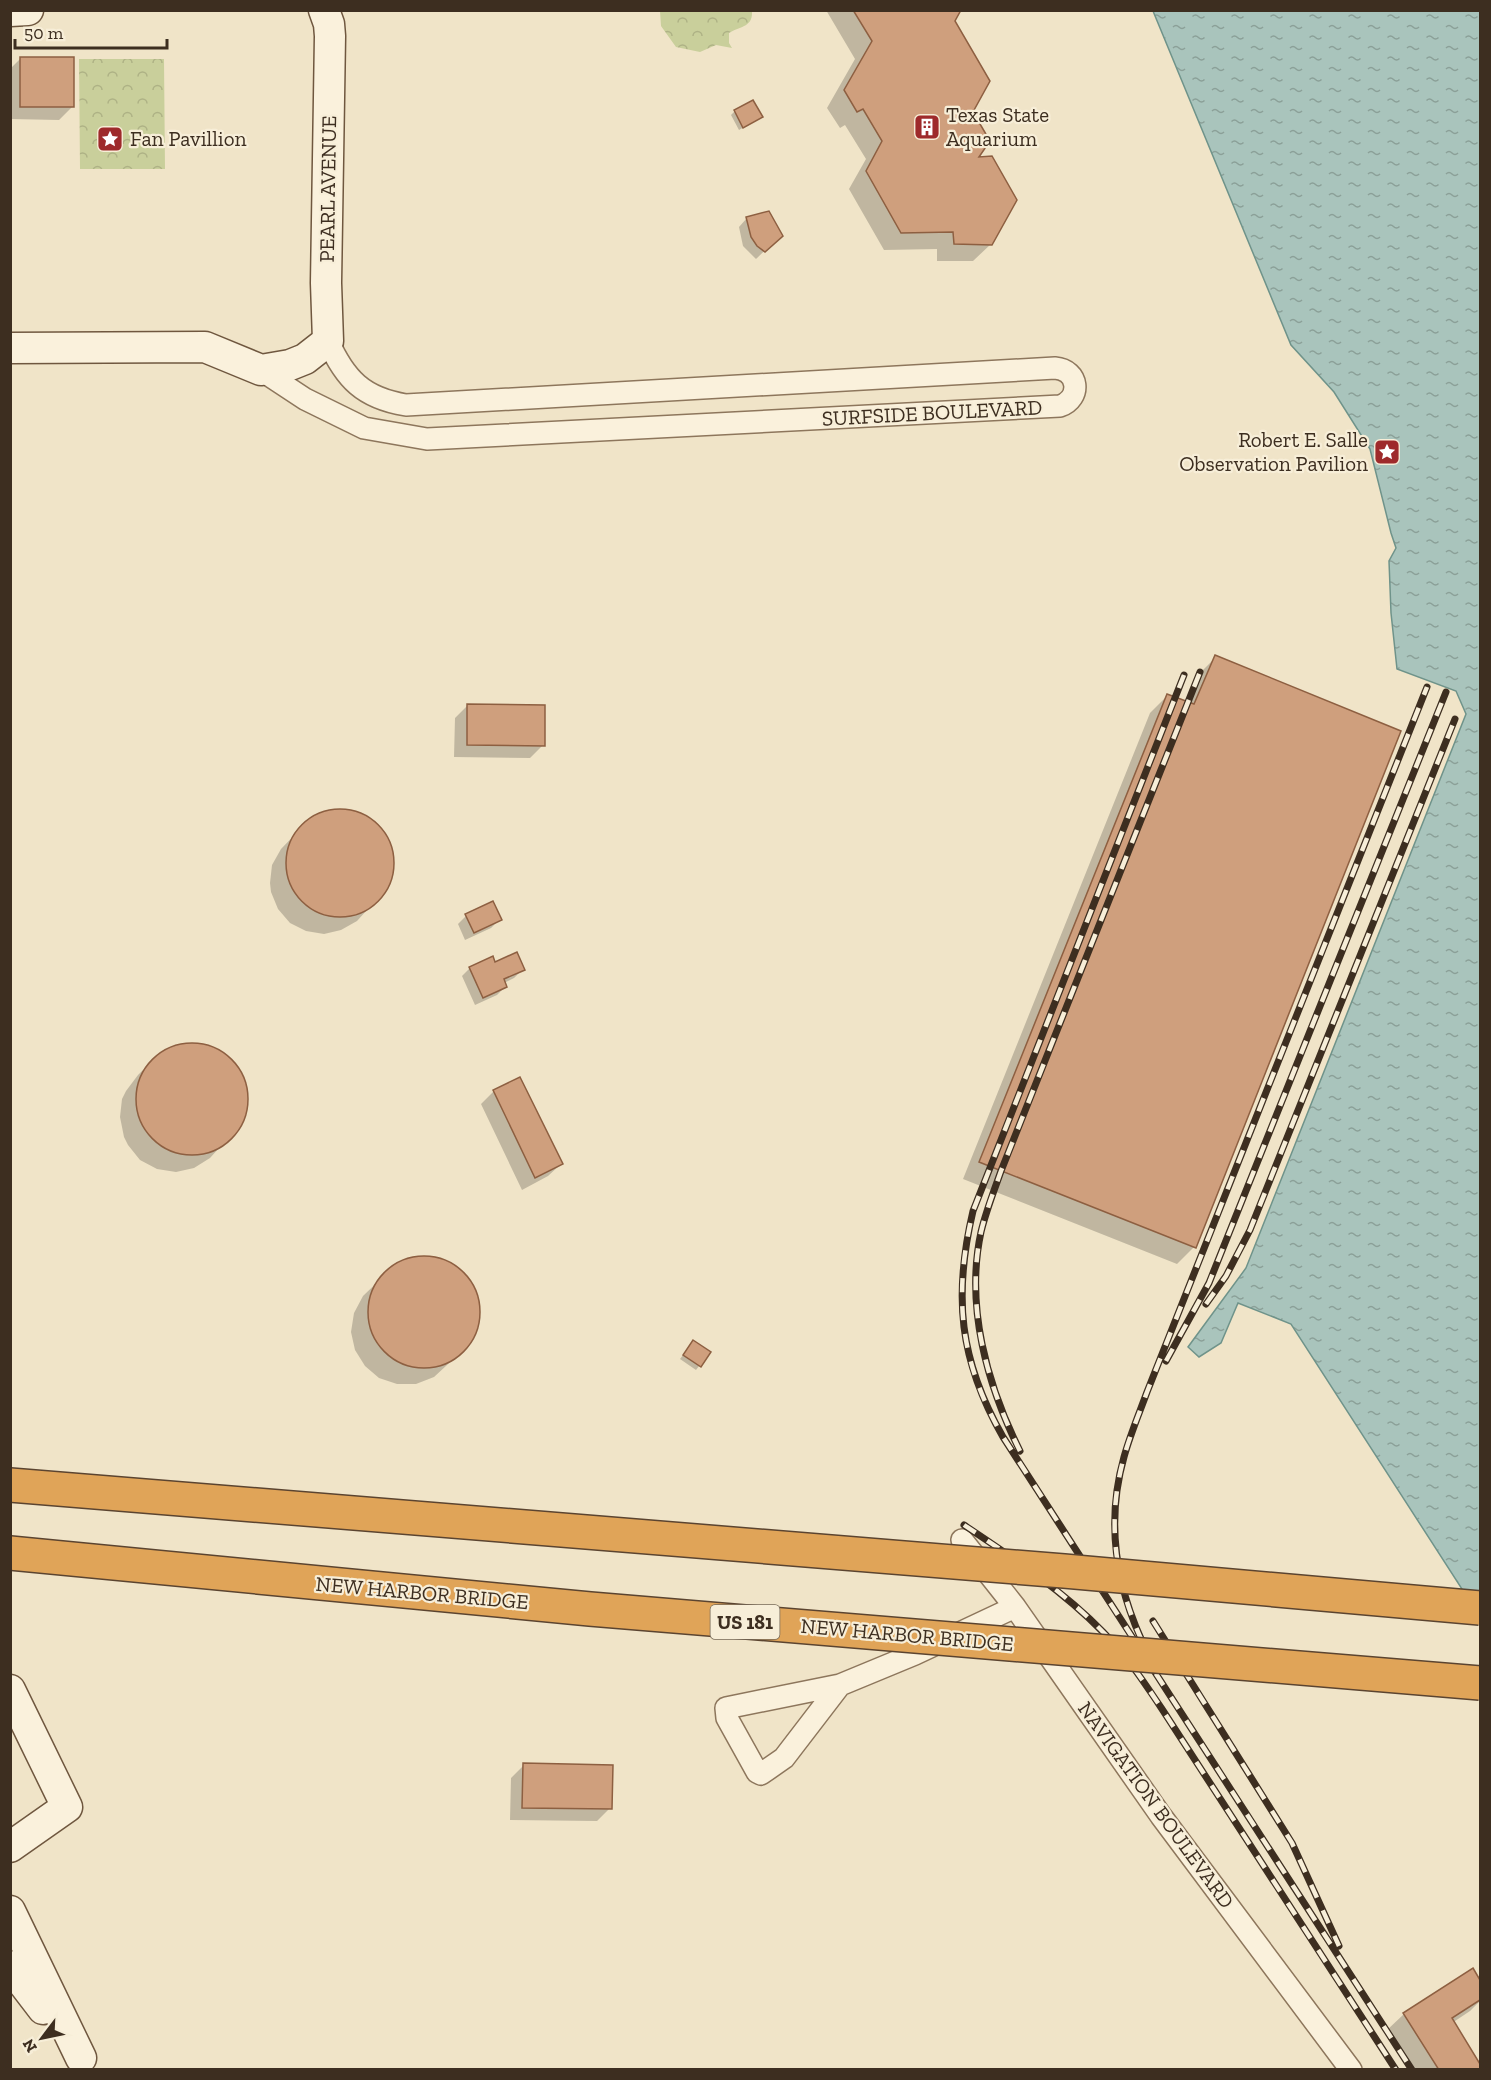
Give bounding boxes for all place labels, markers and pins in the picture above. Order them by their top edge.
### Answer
place label: Texas State Aquarium [946,102,1049,151]
building icon: Texas State Aquarium [912,112,942,142]
place icon: Fan Pavillion [95,124,125,154]
place label: Fan Pavillion [130,126,246,151]
place label: Robert E. Salle Observation Pavilion [1179,427,1368,476]
place icon: Robert E. Salle Observation Pavilion [1372,437,1402,467]

